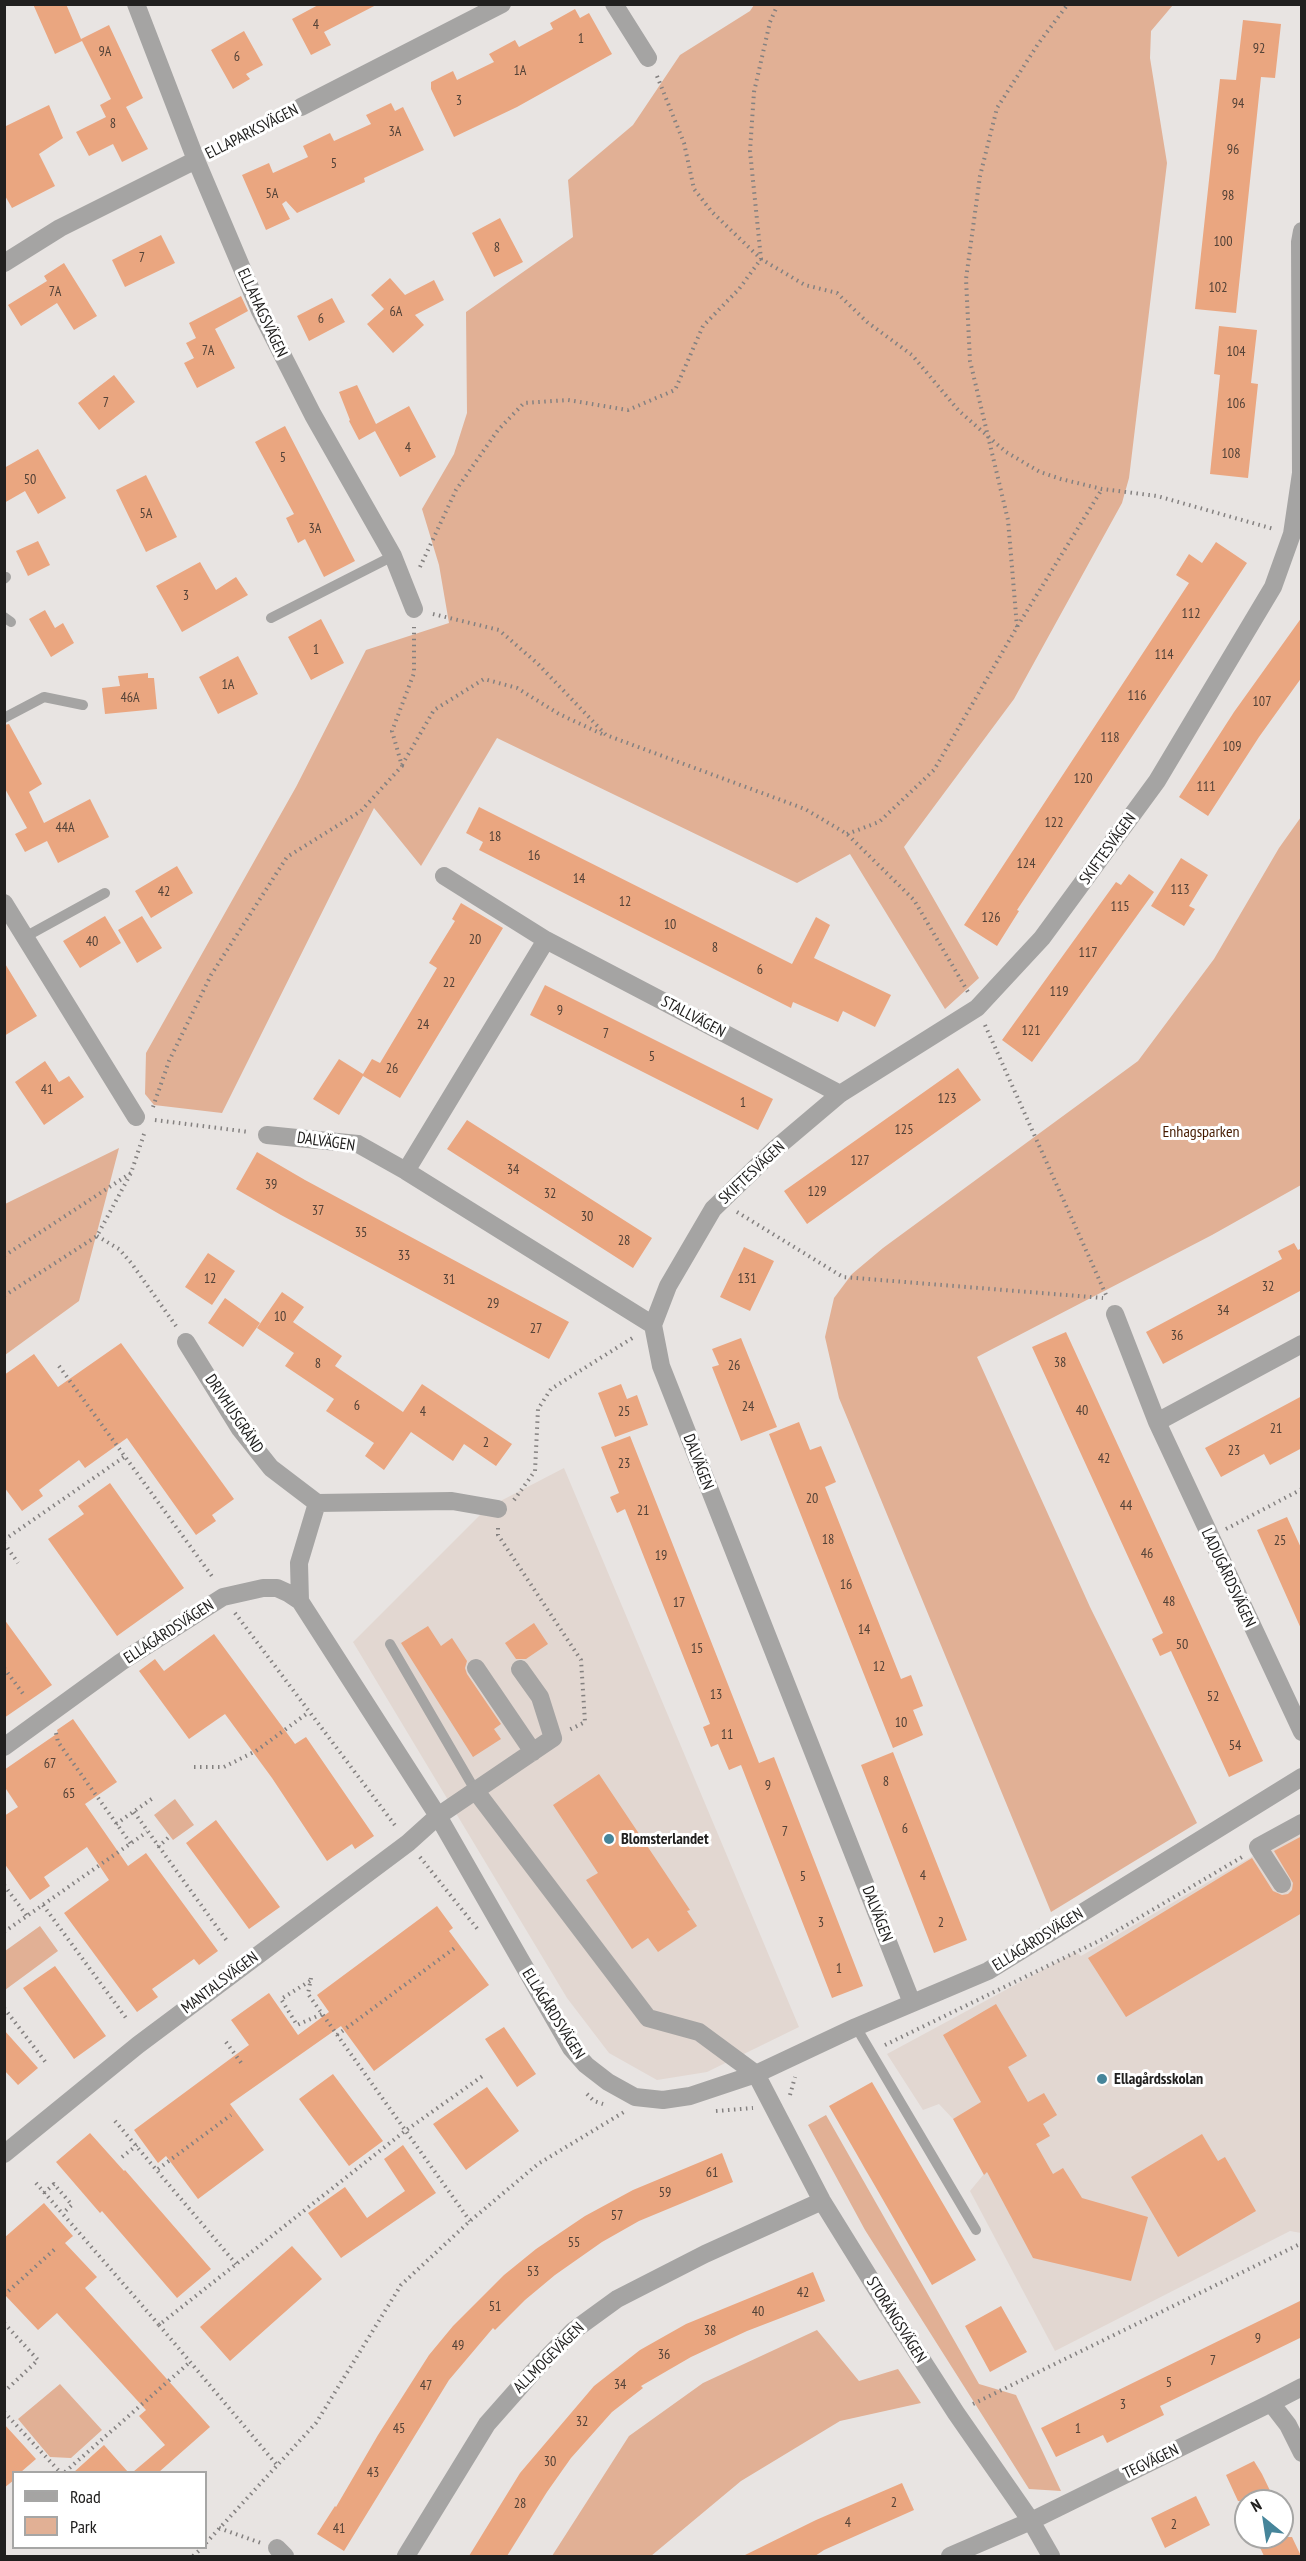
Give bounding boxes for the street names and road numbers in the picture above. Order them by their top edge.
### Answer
street label: ELLAPARKSVÄGEN [202,100,302,164]
street label: ELLAHAGSVÄGEN [233,266,291,360]
street label: SKIFTESVÄGEN [1076,810,1140,888]
street label: STALLVÄGEN [658,992,728,1042]
street label: DALVÄGEN [296,1128,356,1156]
street label: SKIFTESVÄGEN [715,1138,789,1208]
street label: DRIVHUSGRÄND [201,1371,267,1457]
street label: DALVÄGEN [679,1431,717,1493]
street label: LADUGÅRDSVÄGEN [1197,1526,1259,1630]
street label: ELLAGÅRDSVÄGEN [120,1596,218,1668]
street label: DALVÄGEN [858,1883,896,1945]
street label: ELLAGÅRDSVÄGEN [989,1905,1087,1975]
street label: MANTALSVÄGEN [178,1948,262,2018]
street label: ELLAGÅRDSVÄGEN [518,1965,588,2063]
street label: STORÄNGSVÄGEN [862,2273,930,2367]
street label: ALLMOGEVÄGEN [510,2319,588,2397]
street label: TEGVÄGEN [1120,2440,1182,2484]

